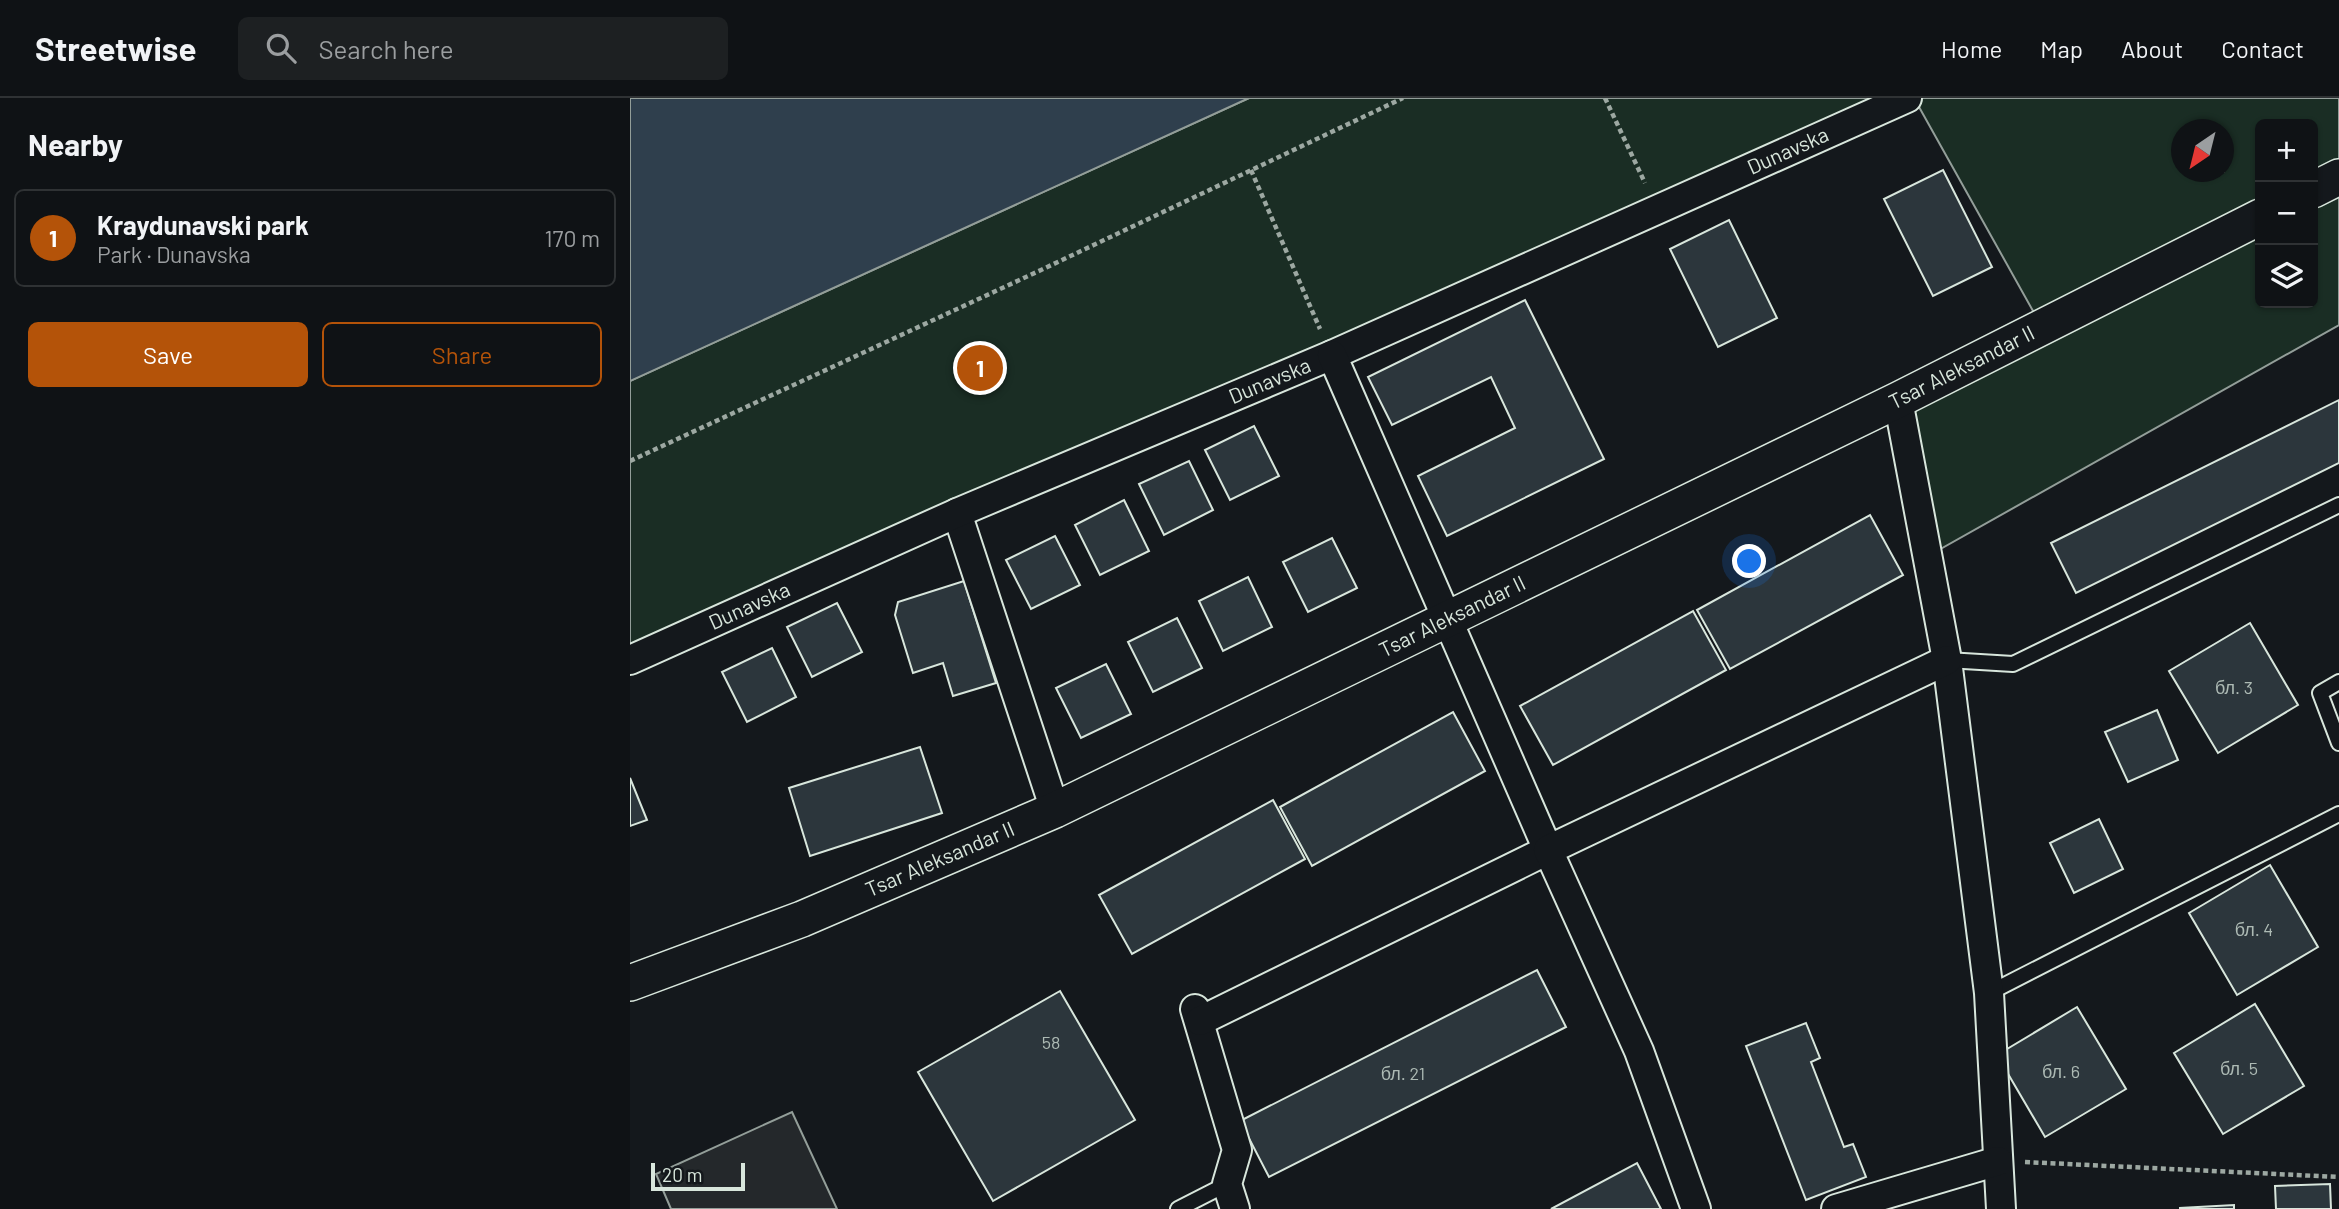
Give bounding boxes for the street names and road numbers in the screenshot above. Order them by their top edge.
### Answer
street label: Dunavska [1743,121,1832,179]
street label: Tsar Aleksandar II [1884,319,2038,414]
street label: Dunavska [1225,352,1314,408]
street label: Tsar Aleksandar II [1374,569,1529,662]
street label: Dunavska [704,576,793,634]
street label: Tsar Aleksandar II [861,815,1018,901]

